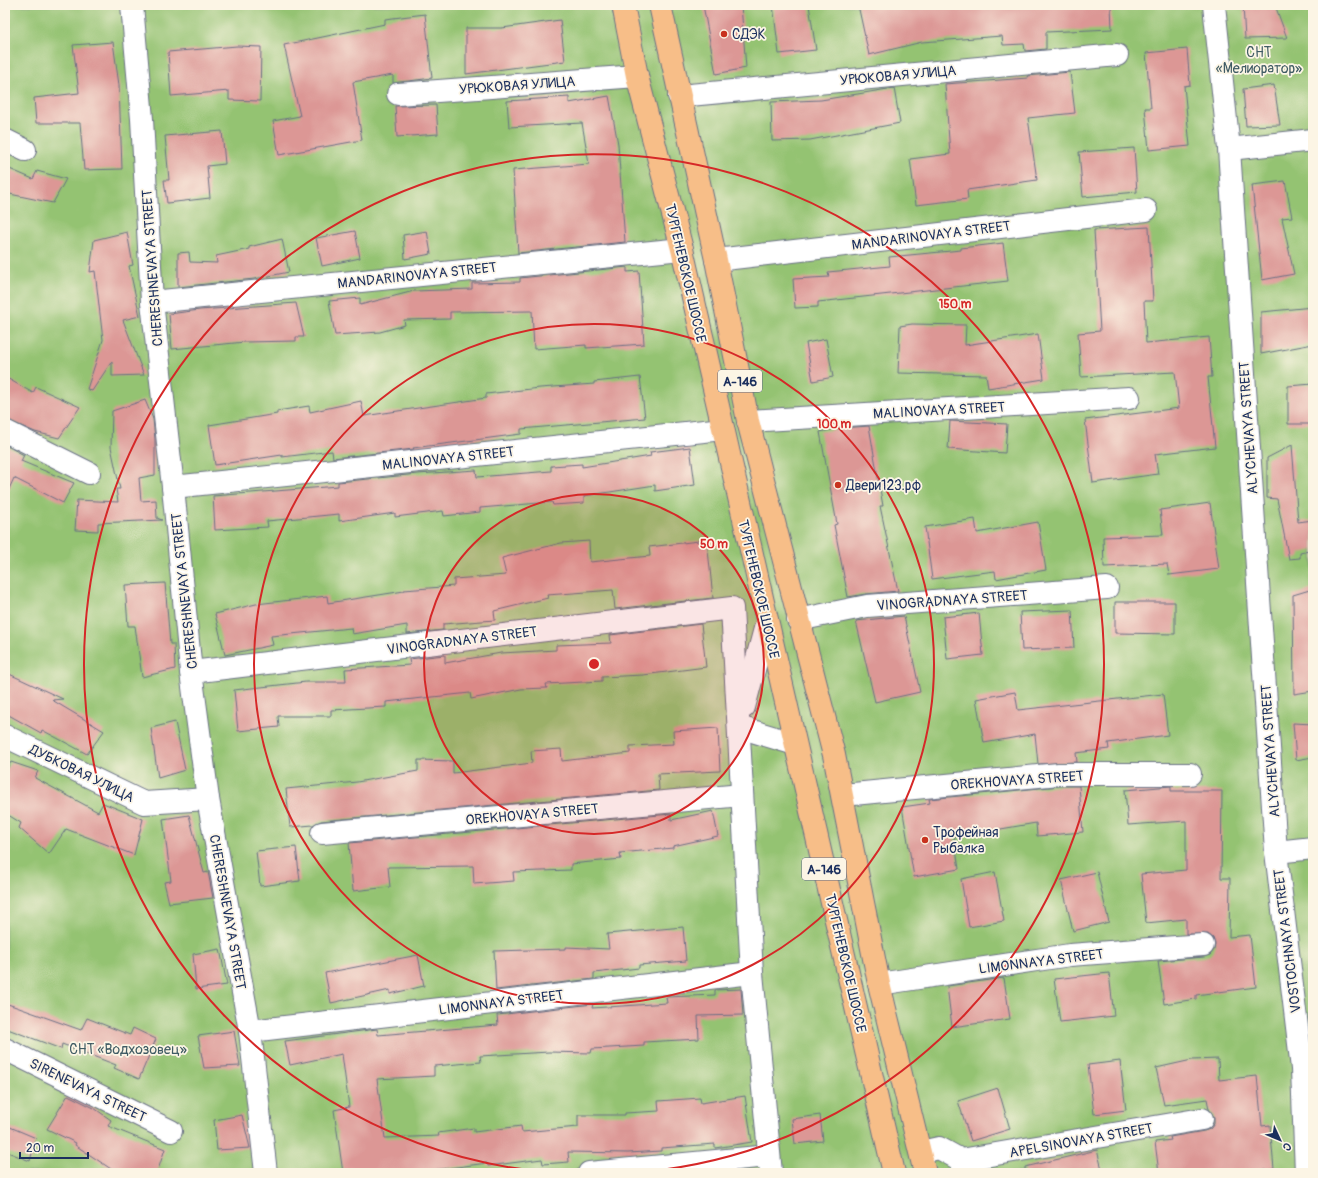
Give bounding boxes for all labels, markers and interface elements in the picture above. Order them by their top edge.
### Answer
place label: СДЭК [732,26,766,43]
marker: СДЭК [719,29,729,39]
park label: СНТ «Мелиоратор» [1216,44,1302,77]
street label: УРЮКОВАЯ УЛИЦА [839,62,957,89]
street label: УРЮКОВАЯ УЛИЦА [458,73,576,98]
street label: CHERESHNEVAYA STREET [139,189,166,347]
street label: ТУРГЕНЕВСКОЕ ШОССЕ [661,202,710,344]
street label: MANDARINOVAYA STREET [851,217,1012,254]
street label: MANDARINOVAYA STREET [337,259,498,292]
text: 150 m [939,297,972,312]
street label: ALYCHEVAYA STREET [1235,361,1262,495]
road number: А-146 [718,370,762,392]
street label: MALINOVAYA STREET [872,399,1006,422]
text: 100 m [817,417,852,432]
street label: MALINOVAYA STREET [381,443,515,474]
place label: Двери123.рф [845,477,921,494]
marker: Двери123.рф [833,480,843,490]
street label: CHERESHNEVAYA STREET [168,512,201,670]
street label: ТУРГЕНЕВСКОЕ ШОССЕ [734,518,783,660]
text: 50 m [700,537,728,552]
street label: VINOGRADNAYA STREET [876,587,1028,614]
street label: VINOGRADNAYA STREET [386,623,538,658]
centre of rings [587,657,601,671]
street label: ALYCHEVAYA STREET [1257,684,1284,818]
street label: ДУБКОВАЯ УЛИЦА [26,740,137,806]
street label: OREKHOVAYA STREET [950,767,1084,794]
street label: OREKHOVAYA STREET [465,800,599,829]
place label: Трофейная Рыбалка [933,824,998,857]
street label: CHERESHNEVAYA STREET [206,833,250,991]
marker: Трофейная Рыбалка [920,835,930,845]
road number: А-146 [802,858,846,880]
street label: VOSTOCHNAYA STREET [1270,868,1305,1014]
street label: ТУРГЕНЕВСКОЕ ШОССЕ [821,892,870,1034]
street label: LIMONNAYA STREET [978,945,1105,978]
street label: LIMONNAYA STREET [438,986,565,1019]
park label: СНТ «Водхозовец» [69,1041,187,1058]
street label: SIRENEVAYA STREET [27,1055,149,1126]
street label: APELSINOVAYA STREET [1008,1119,1154,1161]
north arrow [1260,1120,1300,1160]
scale bar [20,1134,88,1160]
text: С [1280,1140,1294,1154]
text: 20 m [26,1141,55,1156]

